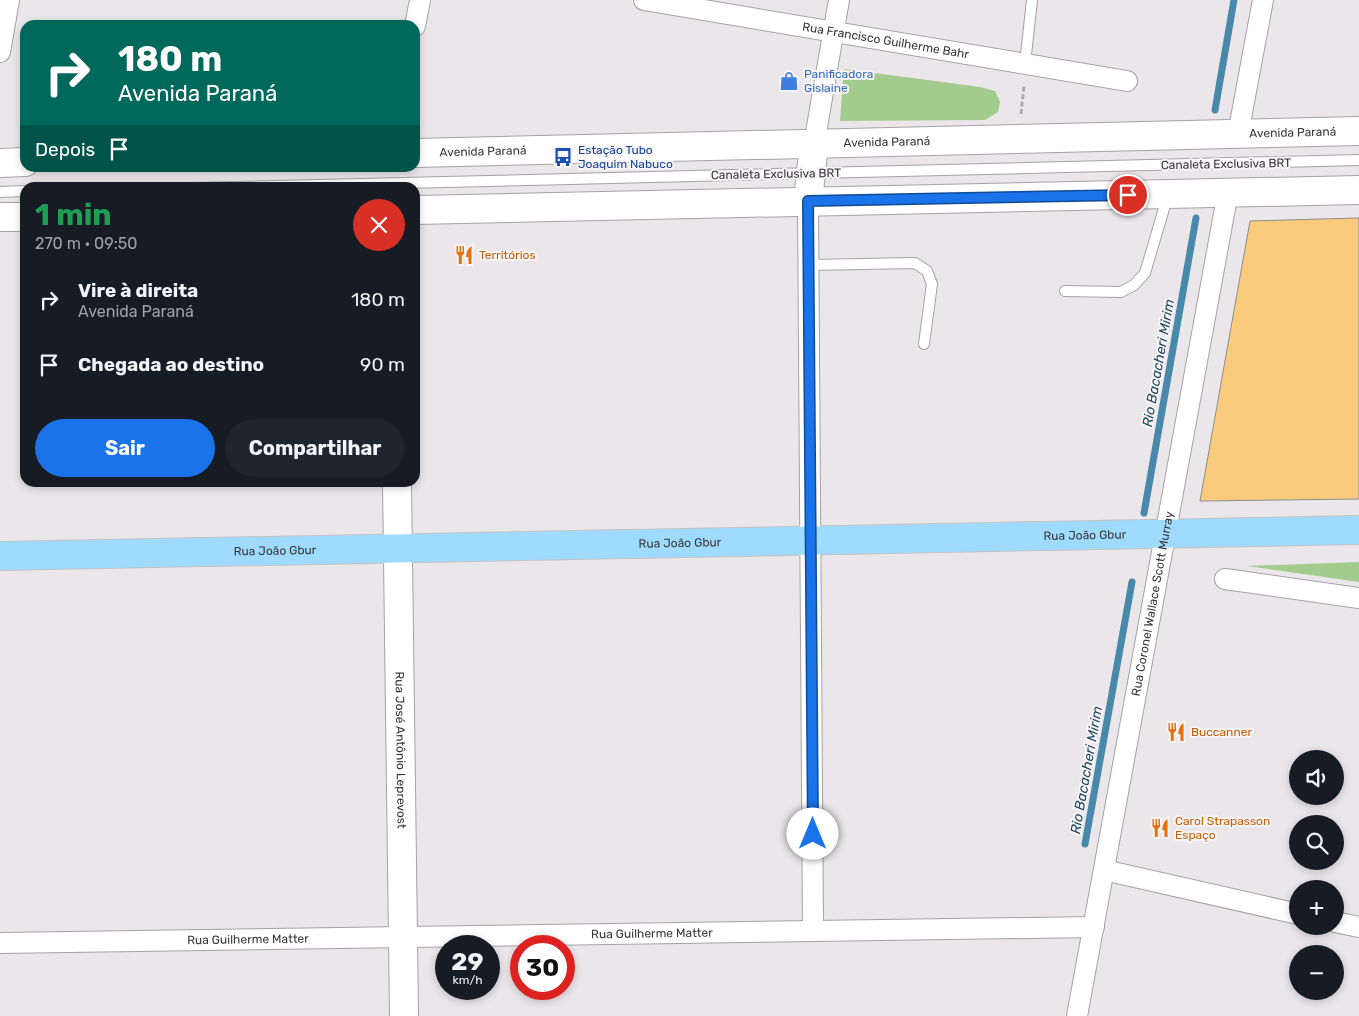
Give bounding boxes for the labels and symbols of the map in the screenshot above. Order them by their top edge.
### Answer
street label: Rua Francisco Guilherme Bahr [801,20,970,61]
place label: Panificadora Gislaine [804,67,873,95]
shop icon: Panificadora Gislaine [778,70,800,92]
street label: Avenida Paraná [1249,125,1336,141]
street label: Avenida Paraná [843,134,931,150]
street label: Avenida Paraná [439,143,527,159]
place label: Estação Tubo Joaquim Nabuco [578,143,673,171]
bus stop icon: Estação Tubo Joaquim Nabuco [552,146,574,168]
street label: Canaleta Exclusiva BRT [1161,156,1291,172]
street label: Canaleta Exclusiva BRT [711,166,841,182]
pin [1107,174,1149,216]
restaurant icon: Territórios [453,244,475,266]
place label: Territórios [479,248,536,262]
water label: Rio Bacacheri Mirim [1139,298,1178,428]
street label: Rua Coronel Wallace Scott Murray [1129,510,1176,697]
street label: Rua João Gbur [1043,527,1127,543]
street label: Rua João Gbur [638,535,722,551]
street label: Rua João Gbur [233,543,317,559]
street label: Rua José Antônio Leprevost [392,671,409,829]
water label: Rio Bacacheri Mirim [1067,705,1106,835]
restaurant icon: Buccanner [1165,721,1187,743]
place label: Buccanner [1191,725,1252,739]
position arrow [786,807,838,859]
place label: Carol Strapasson Espaço [1175,814,1270,842]
restaurant icon: Carol Strapasson Espaço [1149,817,1171,839]
street label: Rua Guilherme Matter [591,926,713,941]
street label: Rua Guilherme Matter [187,931,309,947]
speed limit sign: 30 [510,935,575,1000]

